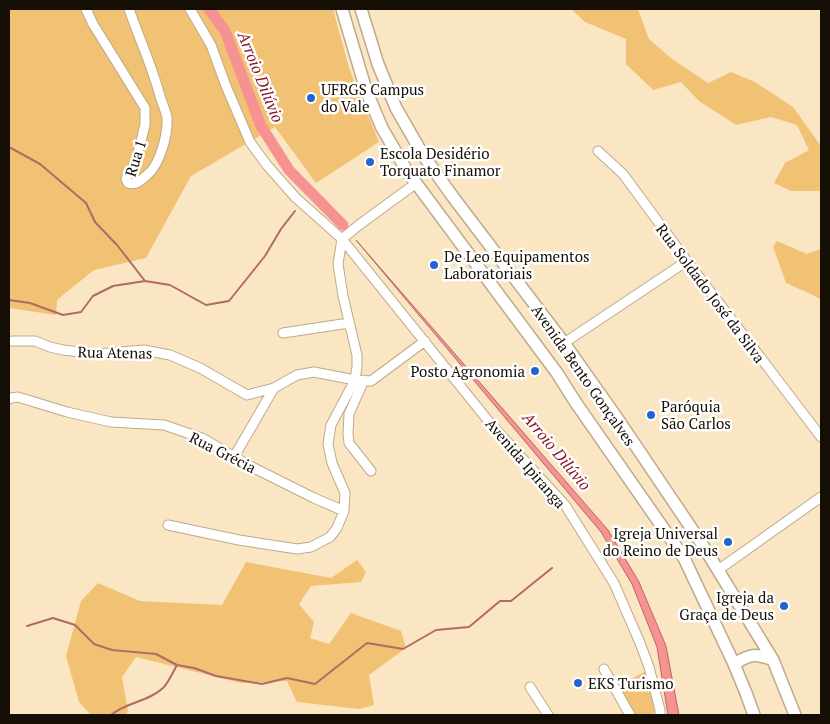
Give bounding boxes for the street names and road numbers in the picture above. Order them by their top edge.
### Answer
street label: Rua 1 [120,137,150,179]
street label: Rua Soldado José da Silva [652,219,770,367]
street label: Avenida Bento Gonçalves [528,300,640,450]
street label: Rua Atenas [77,341,153,363]
street label: Avenida Ipiranga [481,414,571,513]
street label: Rua Grécia [186,427,260,477]

